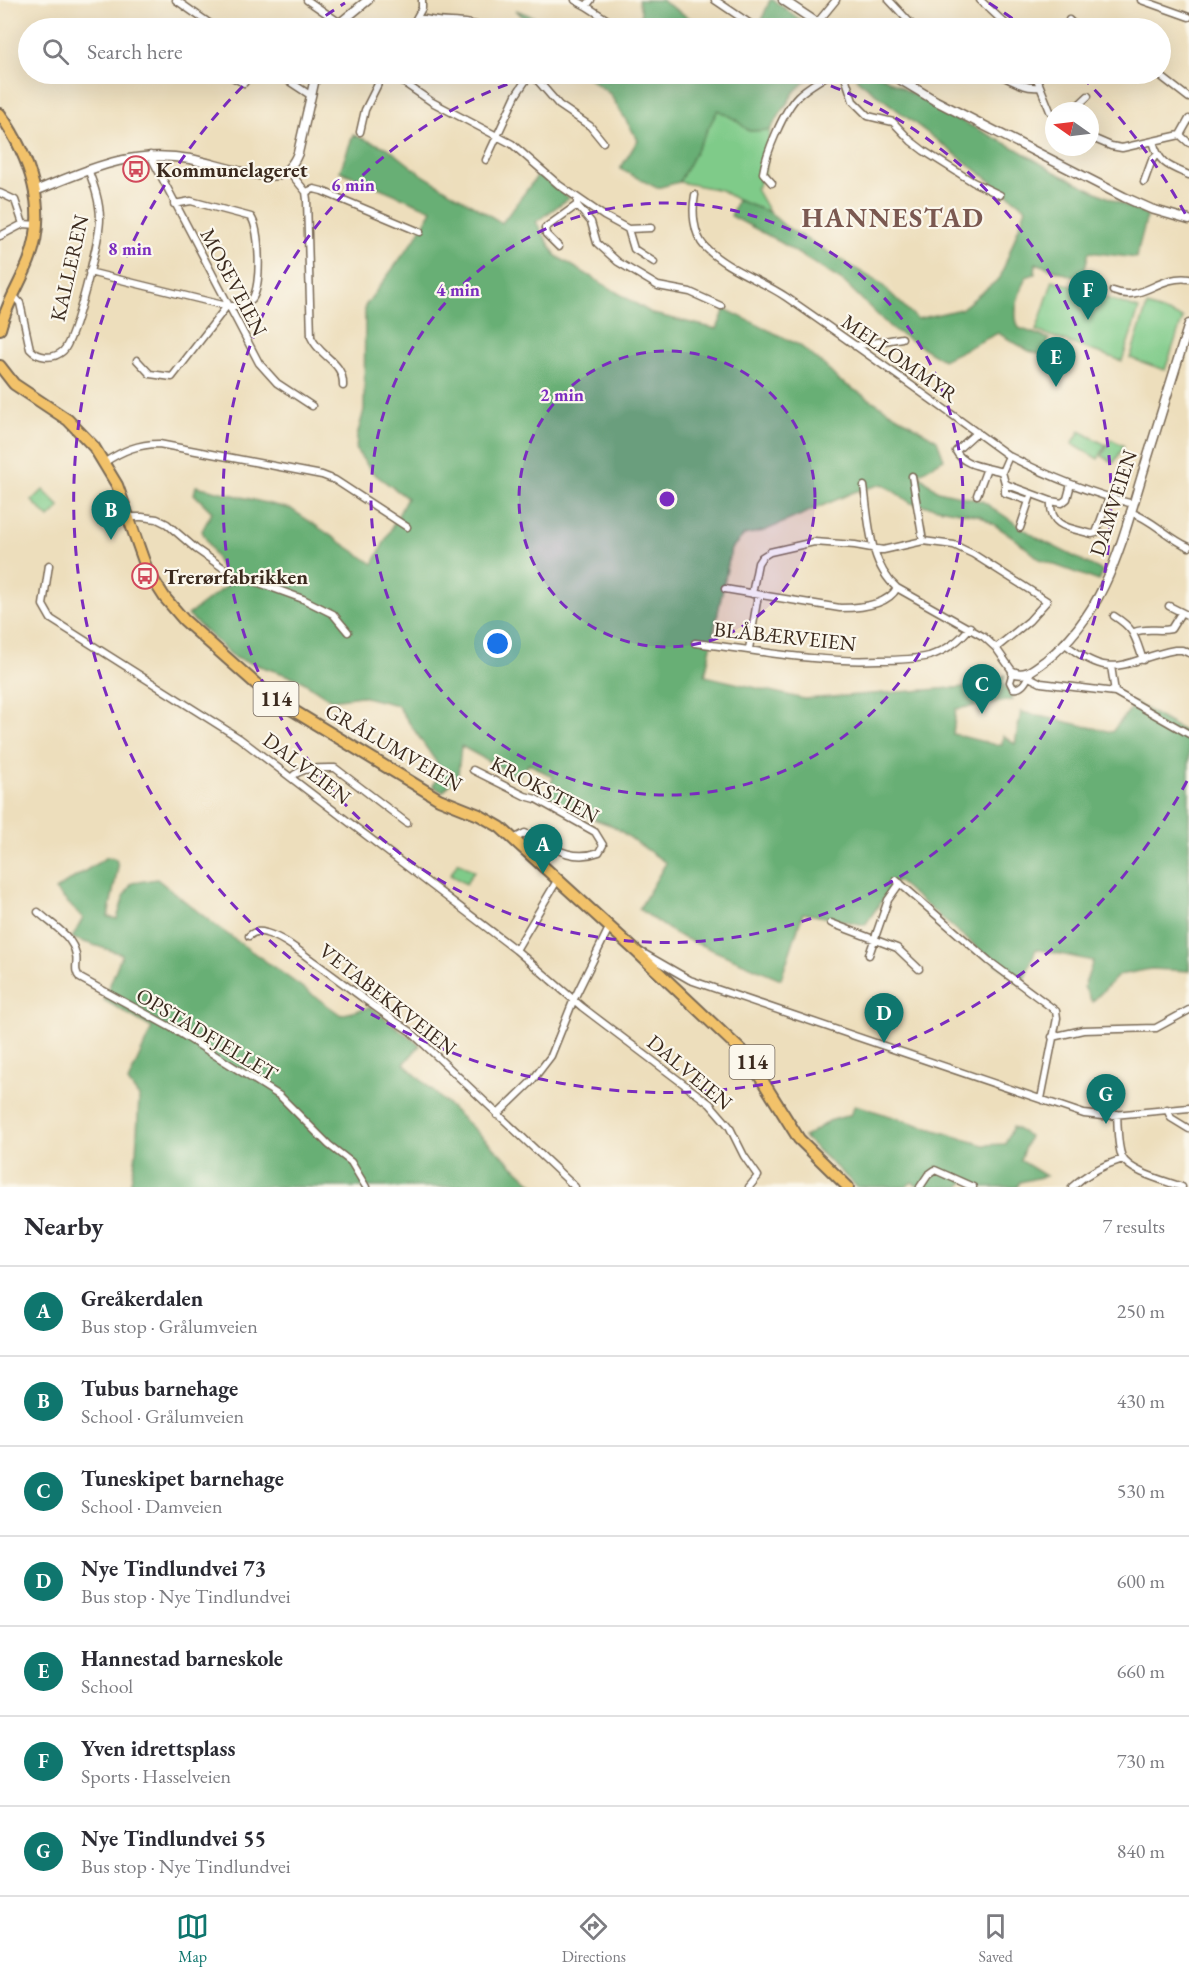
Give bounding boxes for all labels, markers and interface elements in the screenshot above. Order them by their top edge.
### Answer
search box [18,18,1171,84]
icon: search [39,35,72,68]
text: Search here [87,37,182,66]
north arrow [1045,102,1099,156]
bus stop icon: Kommunelageret [121,154,151,184]
place label: Kommunelageret [156,156,308,183]
text: 6 min [331,173,375,196]
district label: HANNESTAD [801,200,985,235]
street label: KALLEREN [44,212,94,324]
street label: MOSEVEIEN [194,224,274,341]
text: 8 min [108,237,152,260]
pin: F [1068,270,1108,320]
text: 4 min [436,278,480,301]
street label: MELLOMMYR [836,308,964,409]
pin: E [1036,338,1076,387]
text: 2 min [540,383,584,406]
street label: DAMVEIEN [1083,446,1143,560]
centre of rings [657,489,677,509]
pin: B [92,490,130,540]
bus stop icon: Trerørfabrikken [130,561,160,591]
place label: Trerørfabrikken [164,563,308,590]
street label: BLÅBÆRVEIEN [712,615,858,657]
your location [483,629,512,658]
pin: C [962,664,1002,714]
road number: 114 [254,682,298,716]
street label: GRÅLUMVEIEN [321,697,468,797]
street label: DALVEIEN [258,726,357,810]
street label: KROKSTIEN [486,749,604,829]
pin: A [524,824,562,874]
street label: VETABEKKVEIEN [314,937,462,1061]
street label: OPSTADFJELLET [131,981,283,1087]
pin: D [864,994,904,1043]
street label: DALVEIEN [642,1028,739,1116]
road number: 114 [730,1045,774,1079]
pin: G [1086,1074,1126,1124]
text: Nearby [24,1209,104,1243]
text: 7 results [1102,1213,1165,1239]
text: Greåkerdalen [81,1284,203,1313]
text: A [36,1298,51,1324]
text: 250 m [1117,1298,1165,1324]
text: Bus stop · Grålumveien [81,1313,258,1339]
text: Tubus barnehage [81,1374,238,1403]
text: B [37,1388,50,1414]
text: 430 m [1117,1388,1165,1414]
text: School · Grålumveien [81,1403,244,1429]
text: Tuneskipet barnehage [81,1464,284,1493]
text: C [36,1478,51,1504]
text: 530 m [1117,1478,1165,1504]
text: School · Damveien [81,1493,222,1519]
text: Nye Tindlundvei 73 [81,1554,266,1583]
text: D [36,1568,51,1594]
text: 600 m [1117,1568,1165,1594]
text: Bus stop · Nye Tindlundvei [81,1583,291,1609]
text: Hannestad barneskole [81,1644,283,1673]
text: E [38,1658,49,1684]
text: 660 m [1117,1658,1165,1684]
text: School [81,1673,133,1699]
text: Yven idrettsplass [81,1734,235,1763]
text: F [38,1748,49,1774]
text: 730 m [1117,1748,1165,1774]
text: Sports · Hasselveien [81,1763,231,1789]
text: Nye Tindlundvei 55 [81,1824,266,1853]
text: G [36,1838,51,1864]
text: 840 m [1117,1838,1165,1864]
text: Bus stop · Nye Tindlundvei [81,1853,291,1879]
tab: Map [176,1910,209,1967]
tab: Directions [562,1910,626,1967]
tab: Saved [978,1910,1013,1967]

